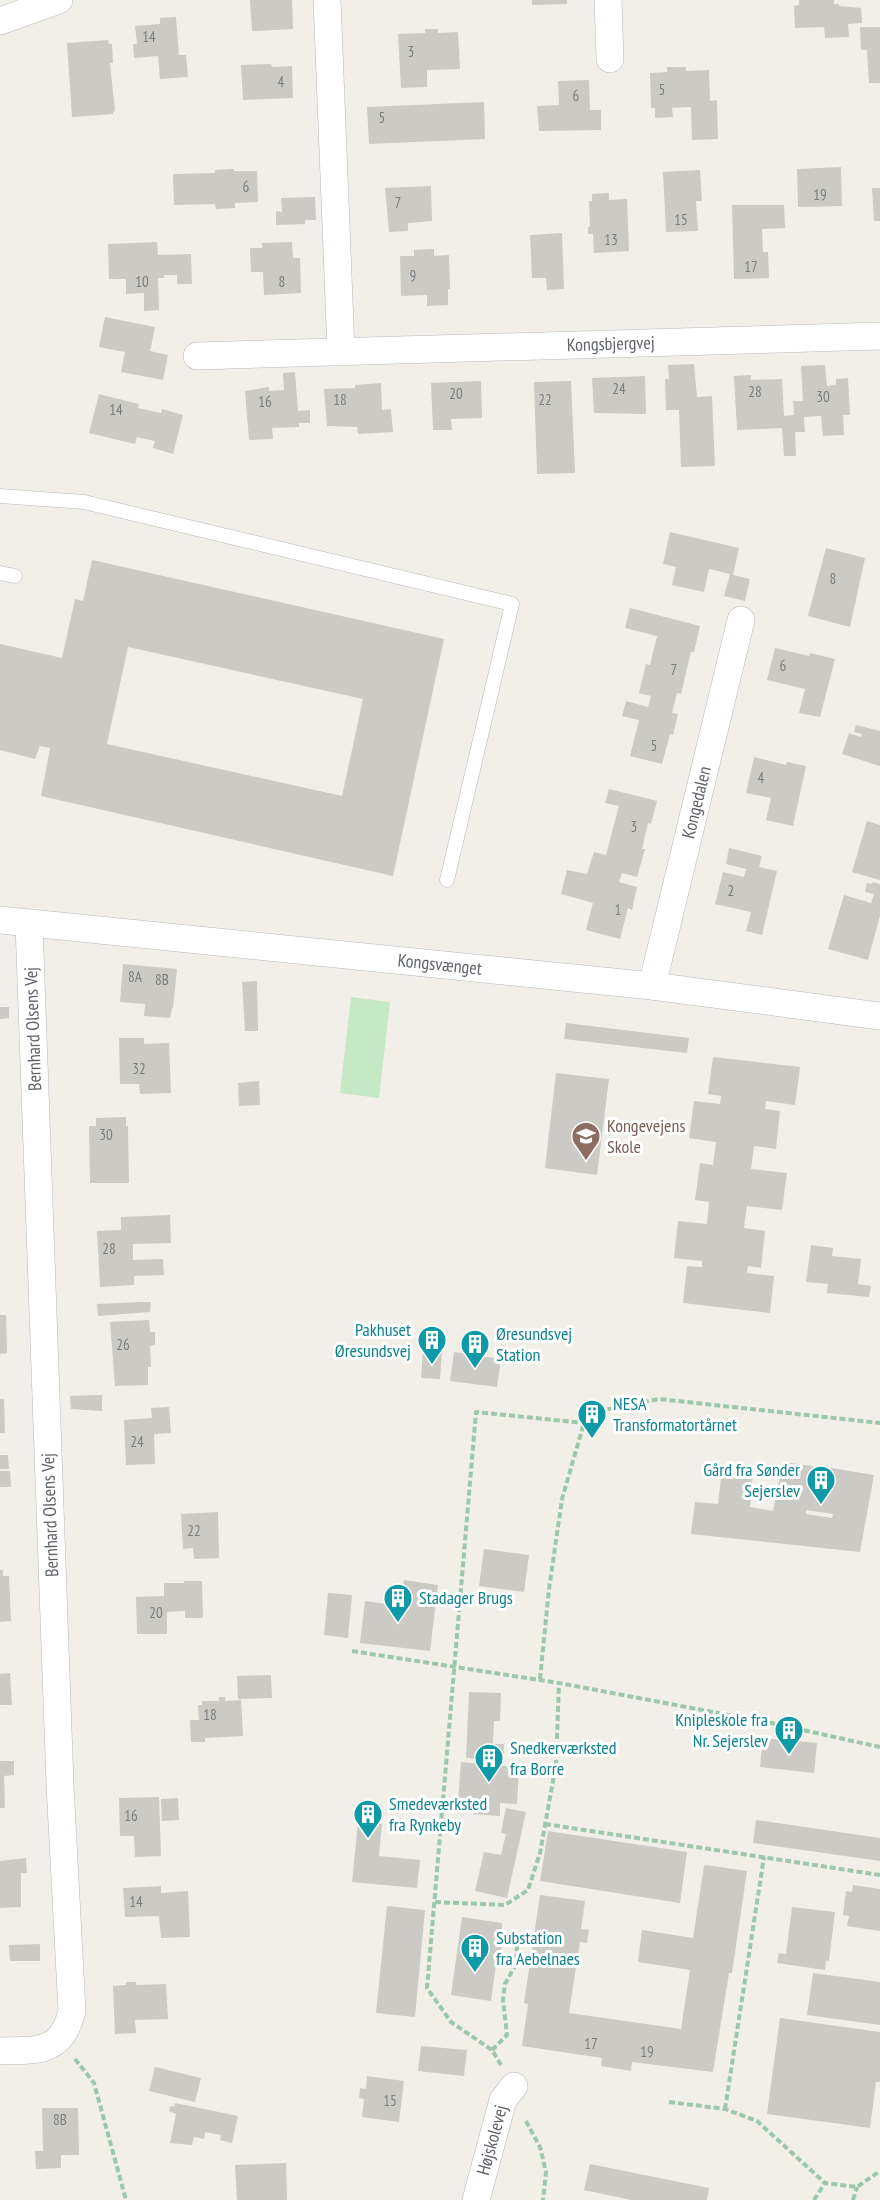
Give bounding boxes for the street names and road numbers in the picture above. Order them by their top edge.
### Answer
street label: Kongsbjergvej [567,331,655,356]
street label: Kongedalen [676,764,716,841]
street label: Kongsvænget [397,948,483,980]
street label: Bernhard Olsens Vej [19,967,46,1091]
street label: Bernhard Olsens Vej [36,1453,63,1577]
street label: Højskolevej [471,2102,512,2178]

